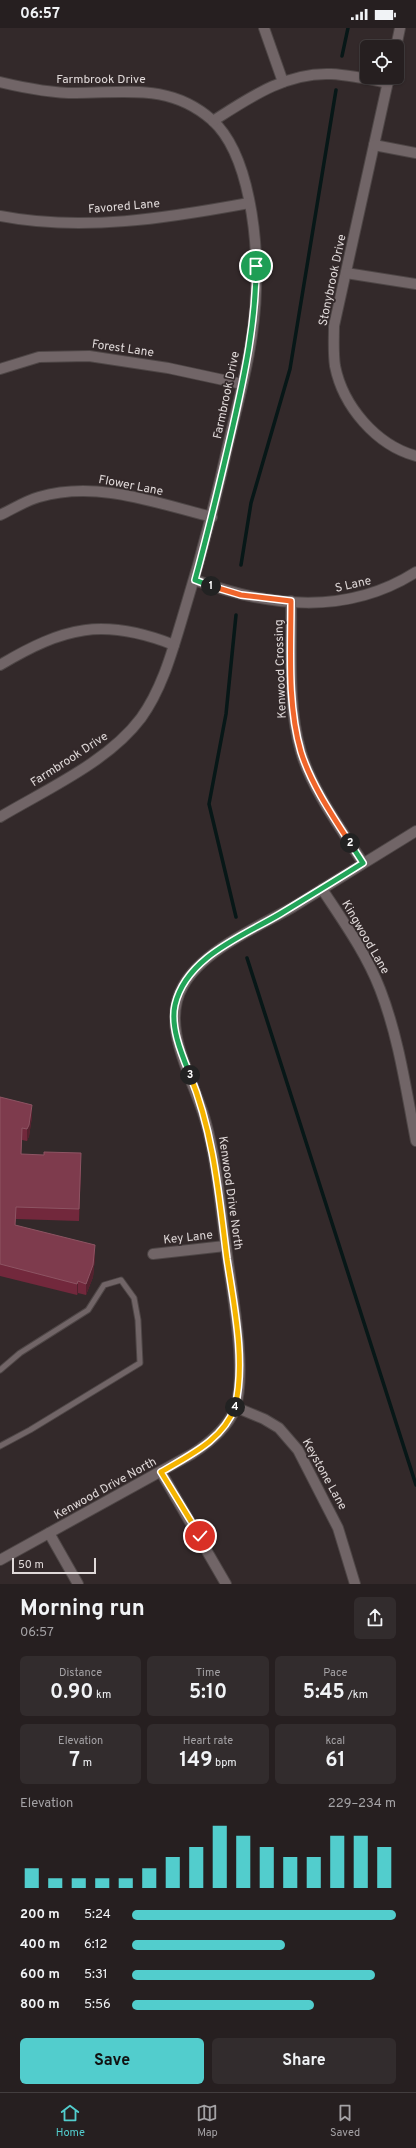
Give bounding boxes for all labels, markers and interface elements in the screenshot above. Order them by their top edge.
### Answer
text: 06:57 [20,5,60,24]
map controls [360,40,404,84]
button: locate [360,40,404,84]
street label: Farmbrook Drive [56,72,146,88]
street label: Favored Lane [88,196,161,218]
street label: Stonybrook Drive [315,233,351,328]
pin [239,249,273,283]
icon: arrive [245,255,267,277]
street label: Forest Lane [91,337,155,361]
street label: Farmbrook Drive [210,350,244,441]
street label: Flower Lane [97,472,165,500]
street label: S Lane [334,573,373,597]
pin: 1 [201,576,221,596]
text: 1 [209,579,213,593]
street label: Kenwood Crossing [271,619,291,719]
street label: Farmbrook Drive [28,729,111,791]
pin: 2 [340,833,360,853]
text: 2 [347,836,353,850]
street label: Kingwood Lane [337,898,393,977]
pin: 3 [180,1065,200,1085]
text: 3 [187,1068,193,1082]
street label: Kenwood Drive North [214,1135,246,1251]
street label: Key Lane [163,1227,214,1249]
pin: 4 [225,1397,245,1417]
text: 4 [231,1400,239,1414]
street label: Keystone Lane [298,1436,350,1513]
street label: Kenwood Drive North [51,1454,160,1524]
pin [183,1519,217,1553]
icon: check [189,1525,211,1547]
scale bar [12,1556,96,1575]
text: 50 m [18,1558,44,1572]
text: Morning run [20,1596,145,1623]
button: share [354,1597,396,1639]
text: 06:57 [20,1625,54,1641]
text: Distance [59,1666,102,1680]
text: Time [196,1666,220,1680]
text: Pace [323,1666,347,1680]
text: 0.90 [50,1680,94,1706]
text: 5:10 [189,1680,227,1706]
text: 5:45 [303,1680,345,1706]
text: km [94,1688,111,1702]
text: /km [345,1688,368,1702]
text: Elevation [58,1734,103,1748]
text: Heart rate [183,1734,233,1748]
text: kcal [326,1734,345,1748]
text: 7 [69,1748,80,1774]
text: 149 [179,1748,212,1774]
text: 61 [325,1748,345,1774]
text: m [80,1756,92,1770]
text: bpm [212,1756,237,1770]
text: Elevation [20,1796,73,1812]
text: 229–234 m [328,1796,396,1812]
text: 200 m [20,1907,60,1923]
text: 5:24 [84,1907,111,1923]
text: 400 m [20,1937,60,1953]
text: 6:12 [84,1937,108,1953]
text: 600 m [20,1967,60,1983]
text: 5:31 [84,1967,108,1983]
text: 800 m [20,1997,60,2013]
text: 5:56 [84,1997,111,2013]
button: Save [20,2038,204,2084]
button: Share [212,2038,396,2084]
tab: Home [56,2102,85,2140]
tab: Map [196,2102,218,2140]
tab: Saved [330,2102,360,2140]

